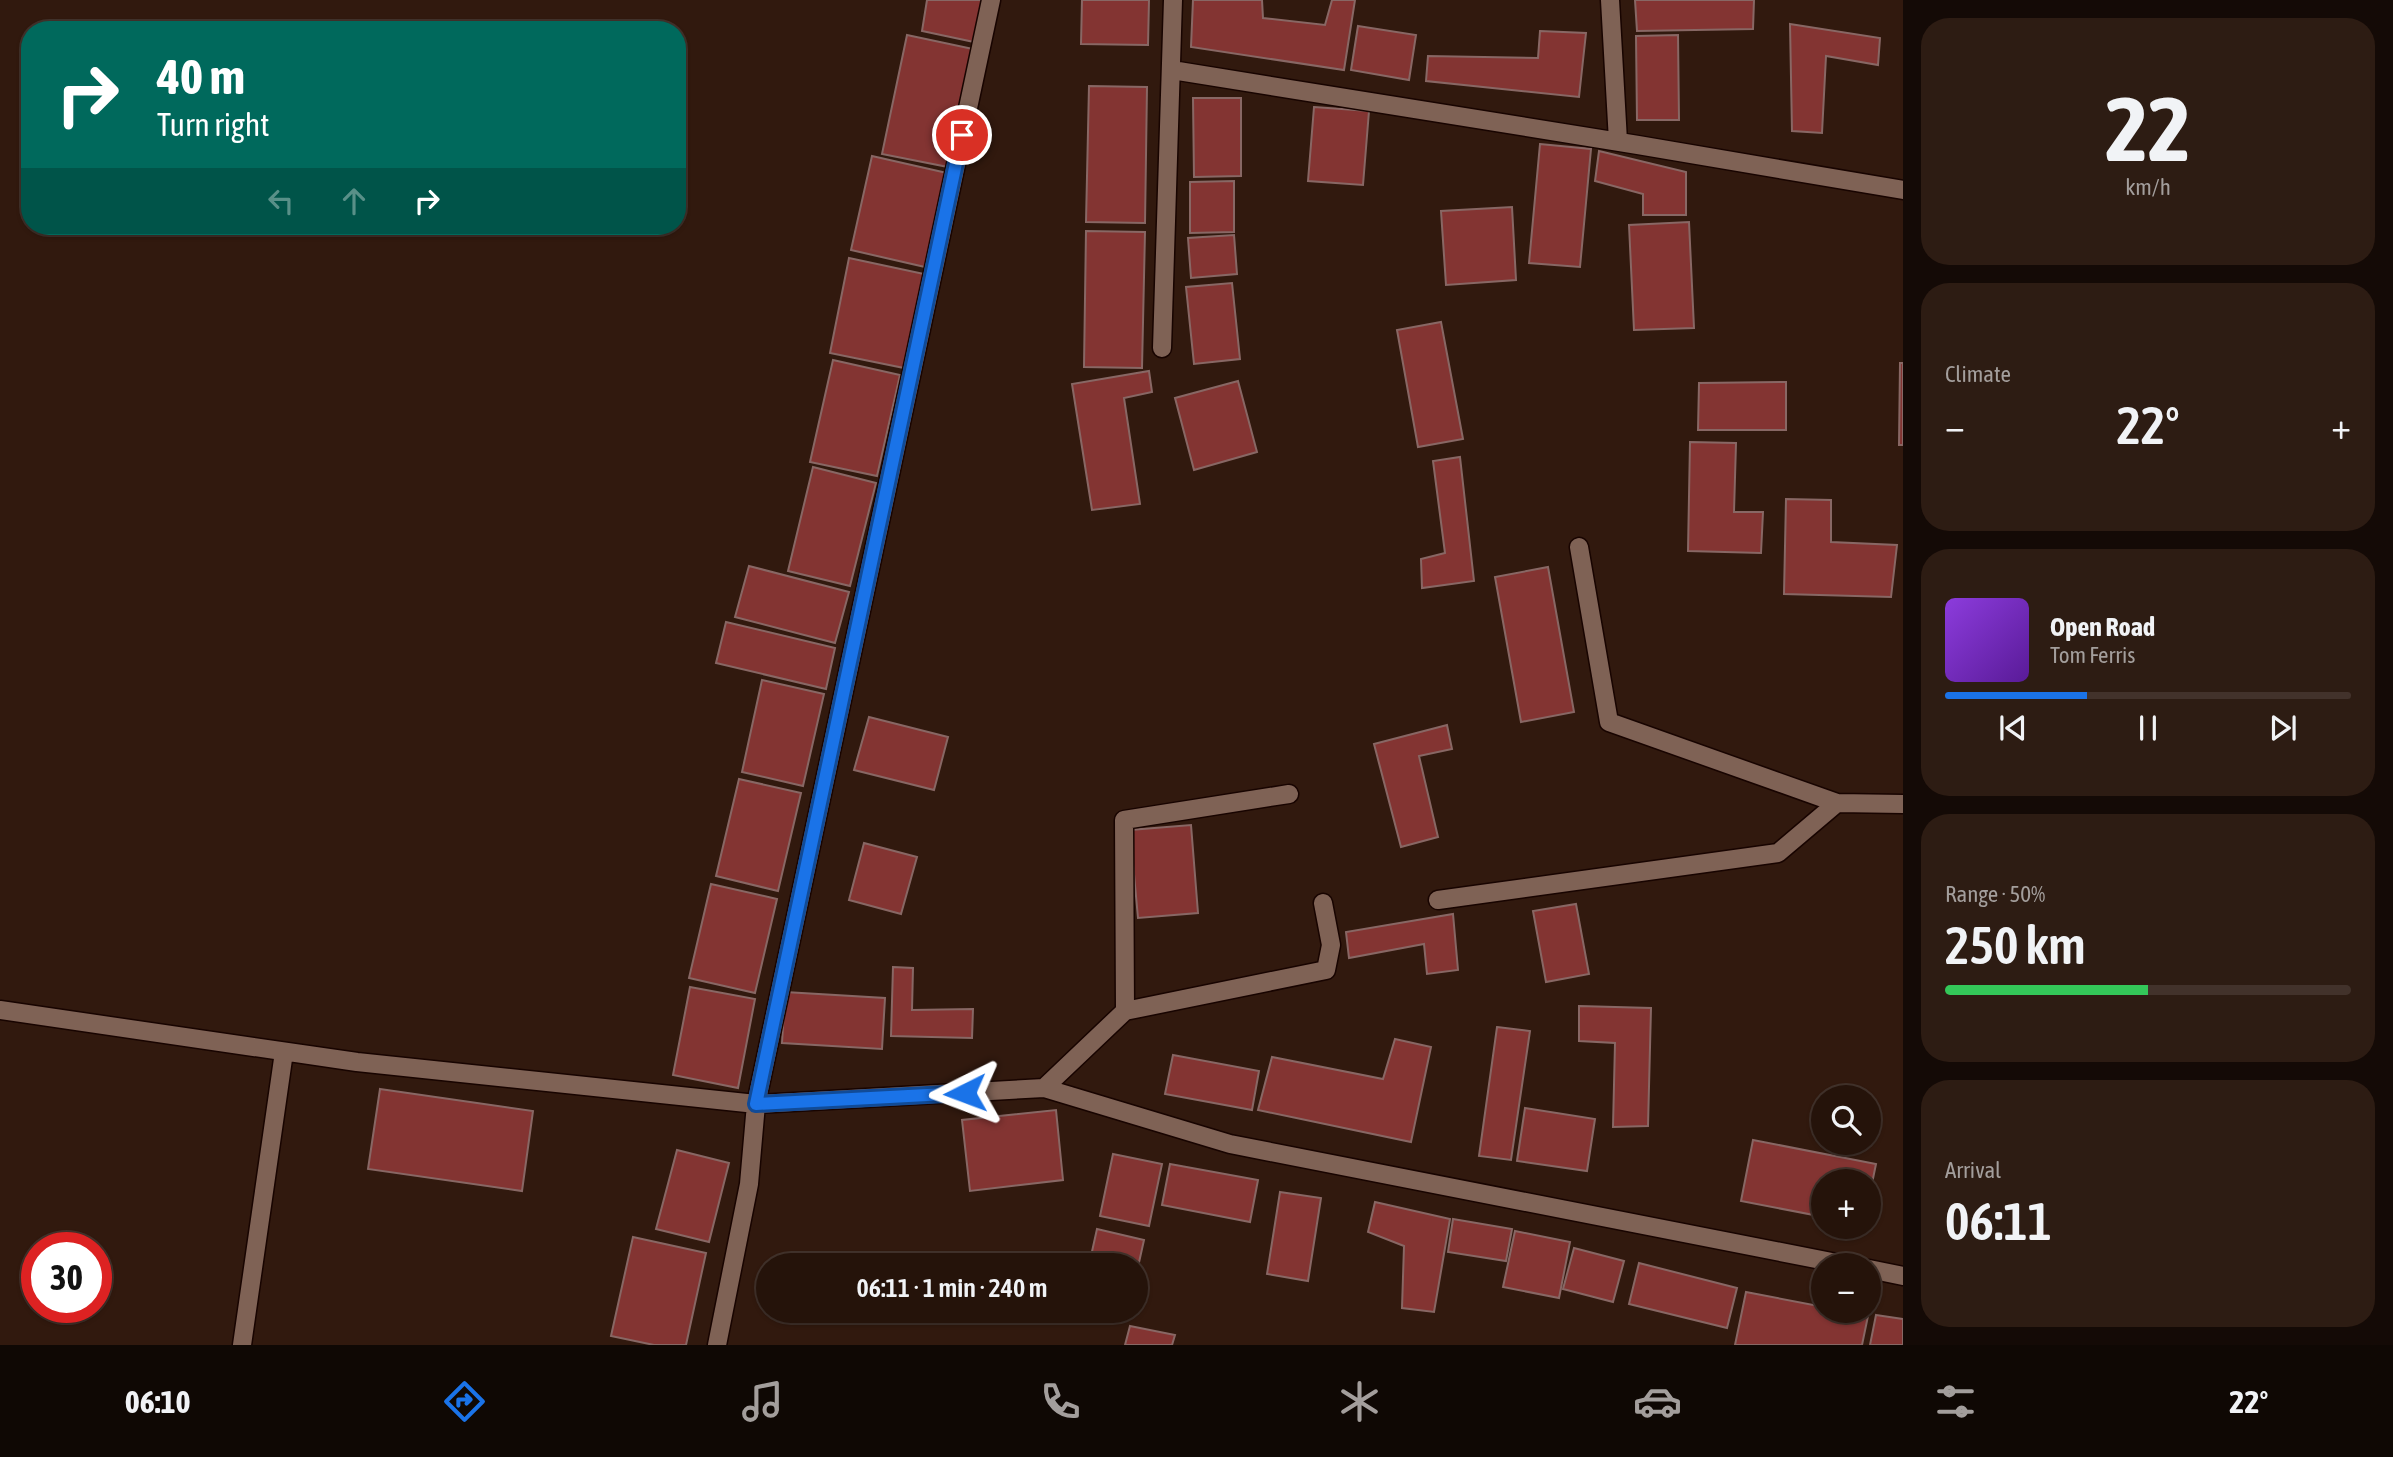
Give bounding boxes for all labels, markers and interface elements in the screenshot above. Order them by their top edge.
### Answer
text: 40 m [157,48,245,104]
icon: right [42,49,133,140]
text: 22 [2105,76,2191,180]
pin [932,105,992,165]
text: Turn right [157,106,270,143]
icon: arrive [943,116,981,154]
text: km/h [2125,174,2171,200]
icon: left [262,182,300,220]
icon: ahead [335,182,373,220]
icon: right [408,182,446,220]
text: Climate [1945,361,2011,387]
text: 22° [2116,395,2180,455]
text: − [1945,404,1965,447]
text: + [2331,404,2351,447]
text: Open Road [2050,612,2155,642]
text: Tom Ferris [2050,642,2135,668]
icon: previous [1994,709,2032,747]
icon: pause [2129,709,2167,747]
icon: next [2264,709,2302,747]
text: Range · 50% [1945,881,2045,907]
text: 250 km [1945,915,2086,975]
position arrow [928,1056,1002,1130]
map controls [1811,1085,1881,1323]
button: search [1811,1085,1881,1155]
text: Arrival [1945,1157,2001,1183]
button: + [1811,1169,1881,1239]
text: 06:11 [1945,1191,2052,1251]
speed limit sign: 30 [21,1232,112,1323]
button: − [1811,1253,1881,1323]
text: 06:11 · 1 min · 240 m [857,1273,1047,1303]
icon: directions [440,1377,489,1426]
icon: music [738,1377,787,1426]
icon: phone [1036,1377,1085,1426]
icon: climate [1335,1377,1384,1426]
icon: car [1633,1377,1682,1426]
icon: filters [1931,1377,1980,1426]
text: 06:10 [125,1383,190,1420]
text: 22° [2229,1383,2268,1420]

